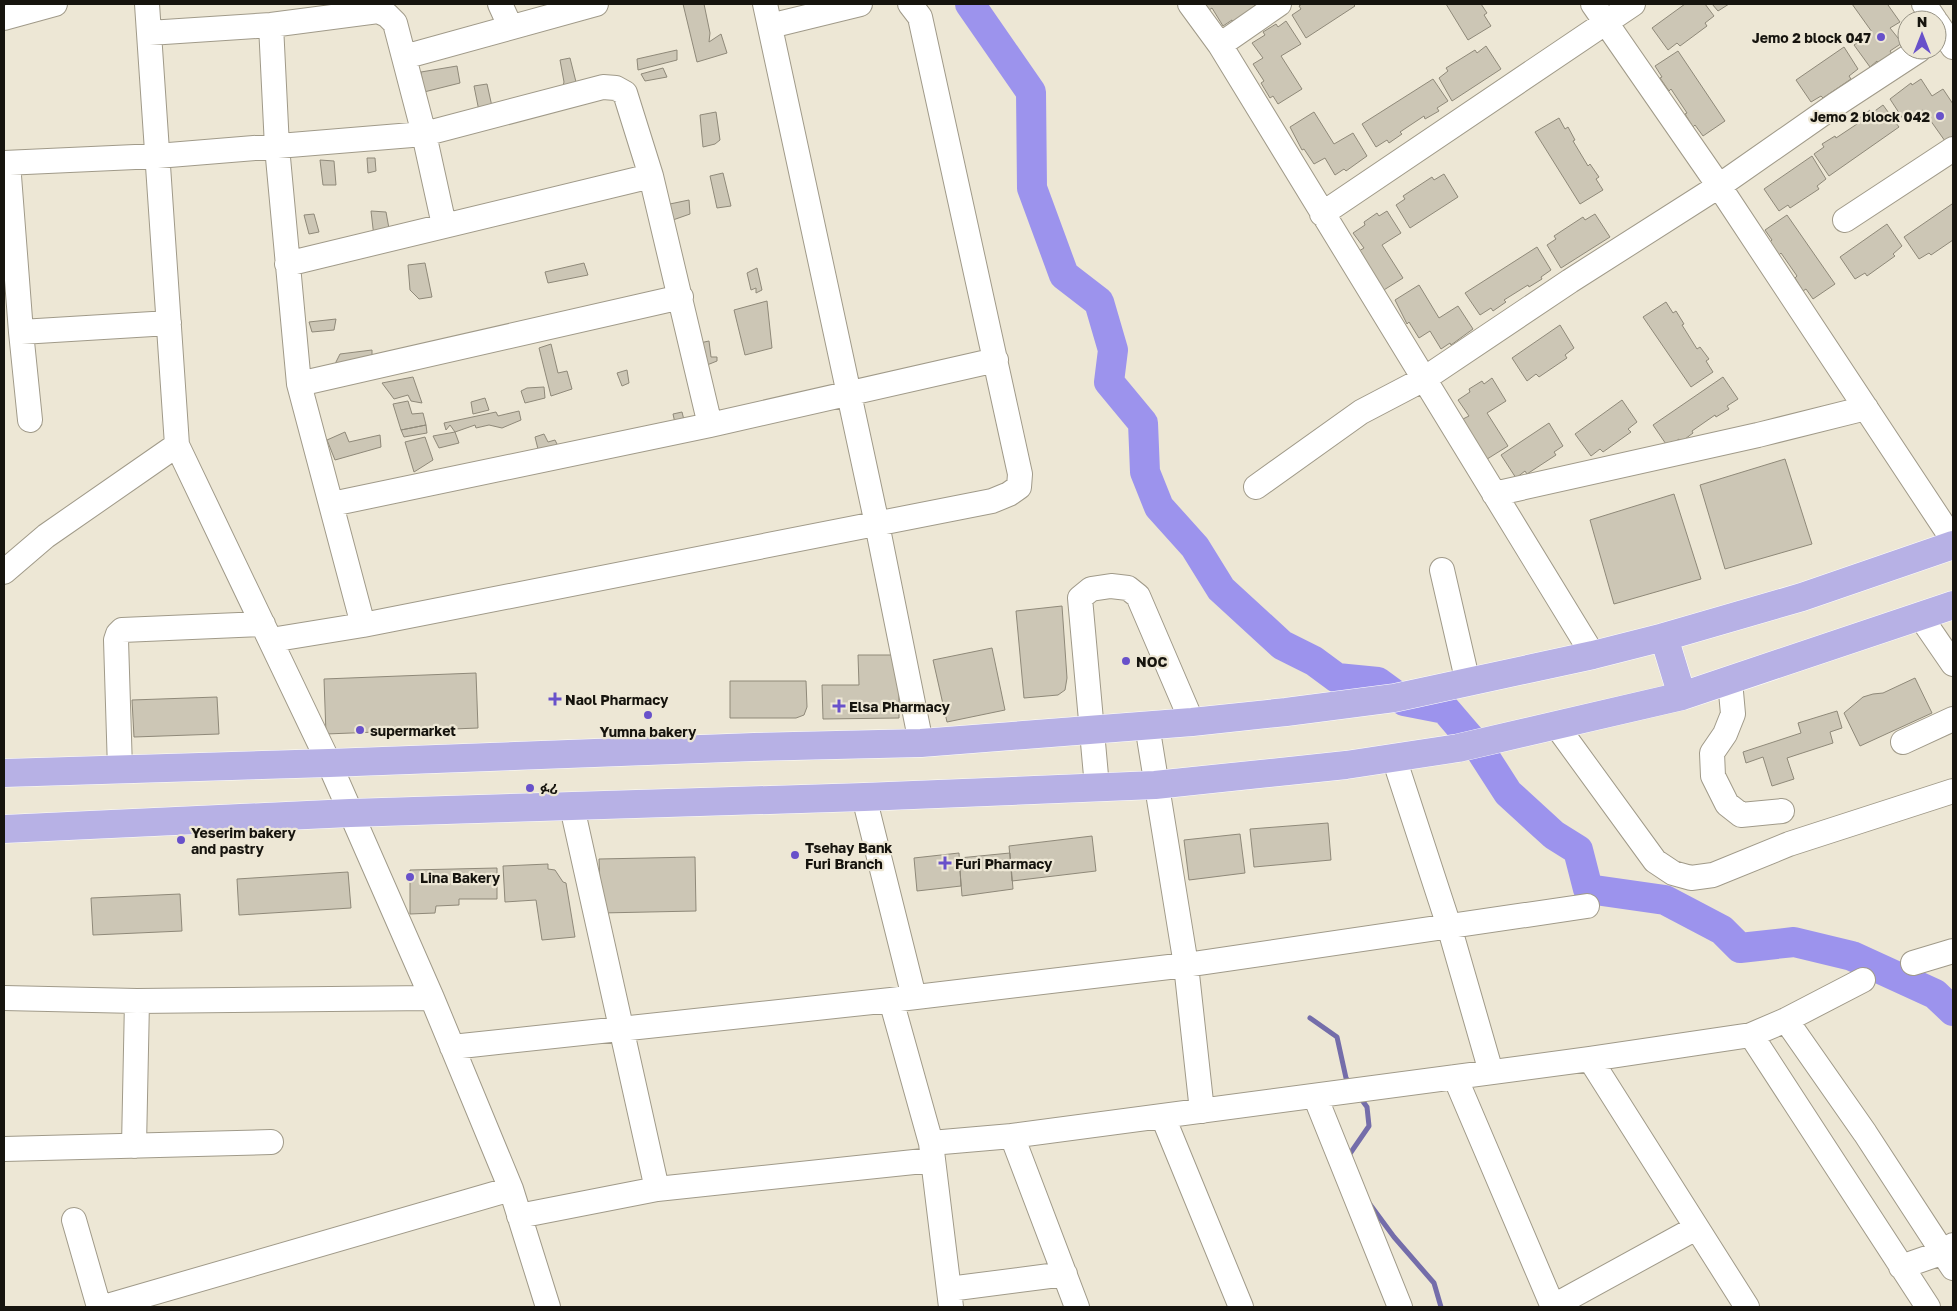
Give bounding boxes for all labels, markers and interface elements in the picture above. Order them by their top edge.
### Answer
north arrow [1897,10,1947,60]
text: N [1917,13,1927,30]
place label: Jemo 2 block 047 [1752,29,1871,46]
marker: Jemo 2 block 047 [1875,31,1887,43]
place label: Jemo 2 block 042 [1810,108,1930,125]
marker: Jemo 2 block 042 [1934,110,1946,122]
place label: NOC [1136,653,1167,670]
marker: NOC [1120,655,1132,667]
place label: Naol Pharmacy [565,691,669,708]
marker: Naol Pharmacy [549,693,561,705]
place label: Elsa Pharmacy [849,698,950,715]
marker: Elsa Pharmacy [833,700,845,712]
marker: Yumna bakery [642,709,654,721]
place label: supermarket [370,722,456,739]
place label: Yumna bakery [600,723,697,740]
marker: supermarket [354,724,366,736]
place label: ፉሪ [540,780,558,797]
marker: ፉሪ [524,782,536,794]
place label: Yeserim bakery and pastry [191,824,297,857]
marker: Yeserim bakery and pastry [175,834,187,846]
place label: Tsehay Bank Furi Branch [805,839,893,872]
marker: Tsehay Bank Furi Branch [789,849,801,861]
place label: Furi Pharmacy [955,855,1053,872]
marker: Furi Pharmacy [939,857,951,869]
place label: Lina Bakery [420,869,501,886]
marker: Lina Bakery [404,871,416,883]

